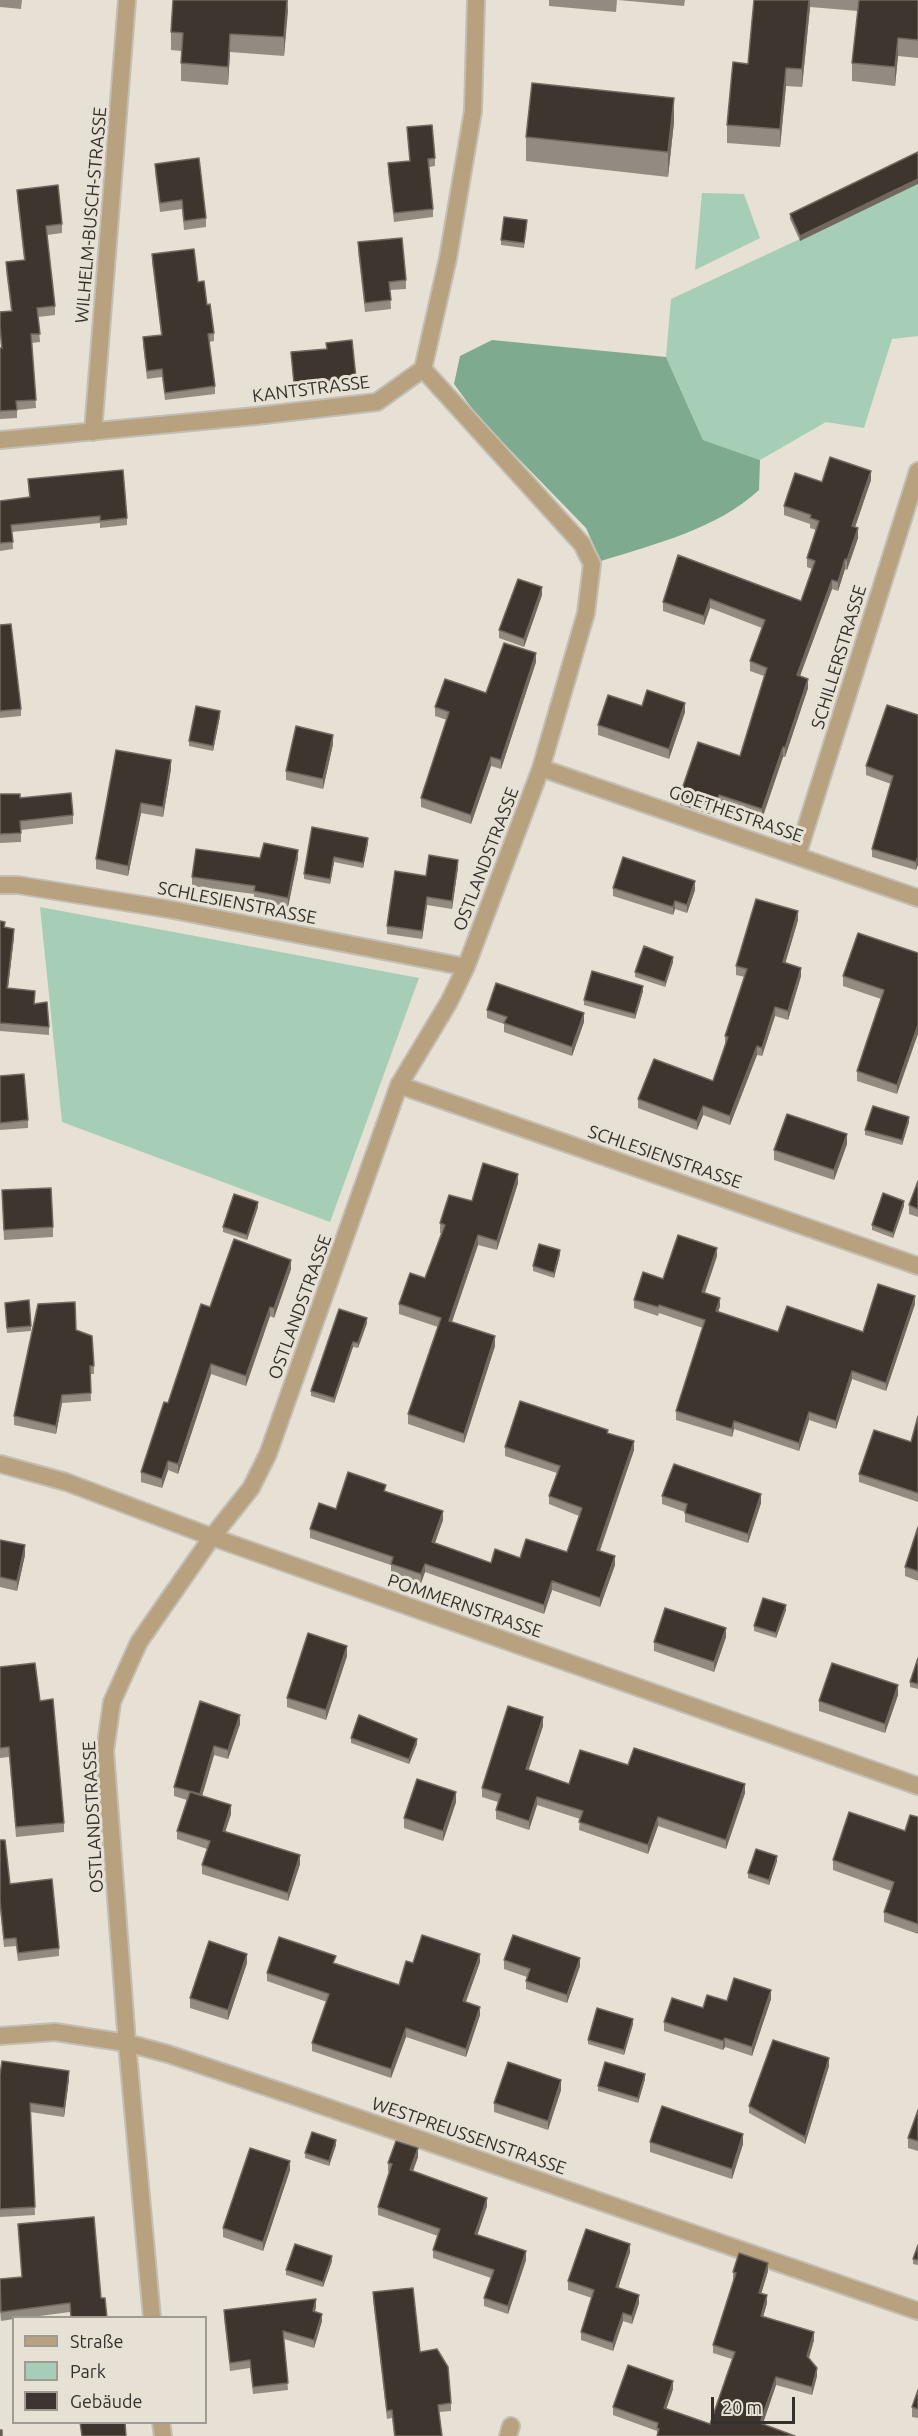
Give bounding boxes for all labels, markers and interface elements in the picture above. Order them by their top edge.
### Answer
street label: WILHELM-BUSCH-STRASSE [71,106,111,324]
street label: KANTSTRASSE [251,371,371,407]
street label: SCHILLERSTRASSE [807,582,871,732]
street label: GOETHESTRASSE [666,781,806,847]
street label: OSTLANDSTRASSE [449,784,523,934]
street label: SCHLESIENSTRASSE [156,877,318,929]
street label: SCHLESIENSTRASSE [585,1121,745,1193]
street label: OSTLANDSTRASSE [264,1232,336,1382]
street label: POMMERNSTRASSE [385,1569,545,1643]
street label: OSTLANDSTRASSE [78,1740,108,1894]
street label: WESTPREUSSENSTRASSE [369,2093,569,2179]
legend [12,2316,207,2424]
text: Straße [70,2331,123,2351]
text: Park [70,2361,106,2381]
scale bar [714,2385,798,2423]
text: Gebäude [70,2391,142,2411]
text: 20 m [722,2397,762,2417]

